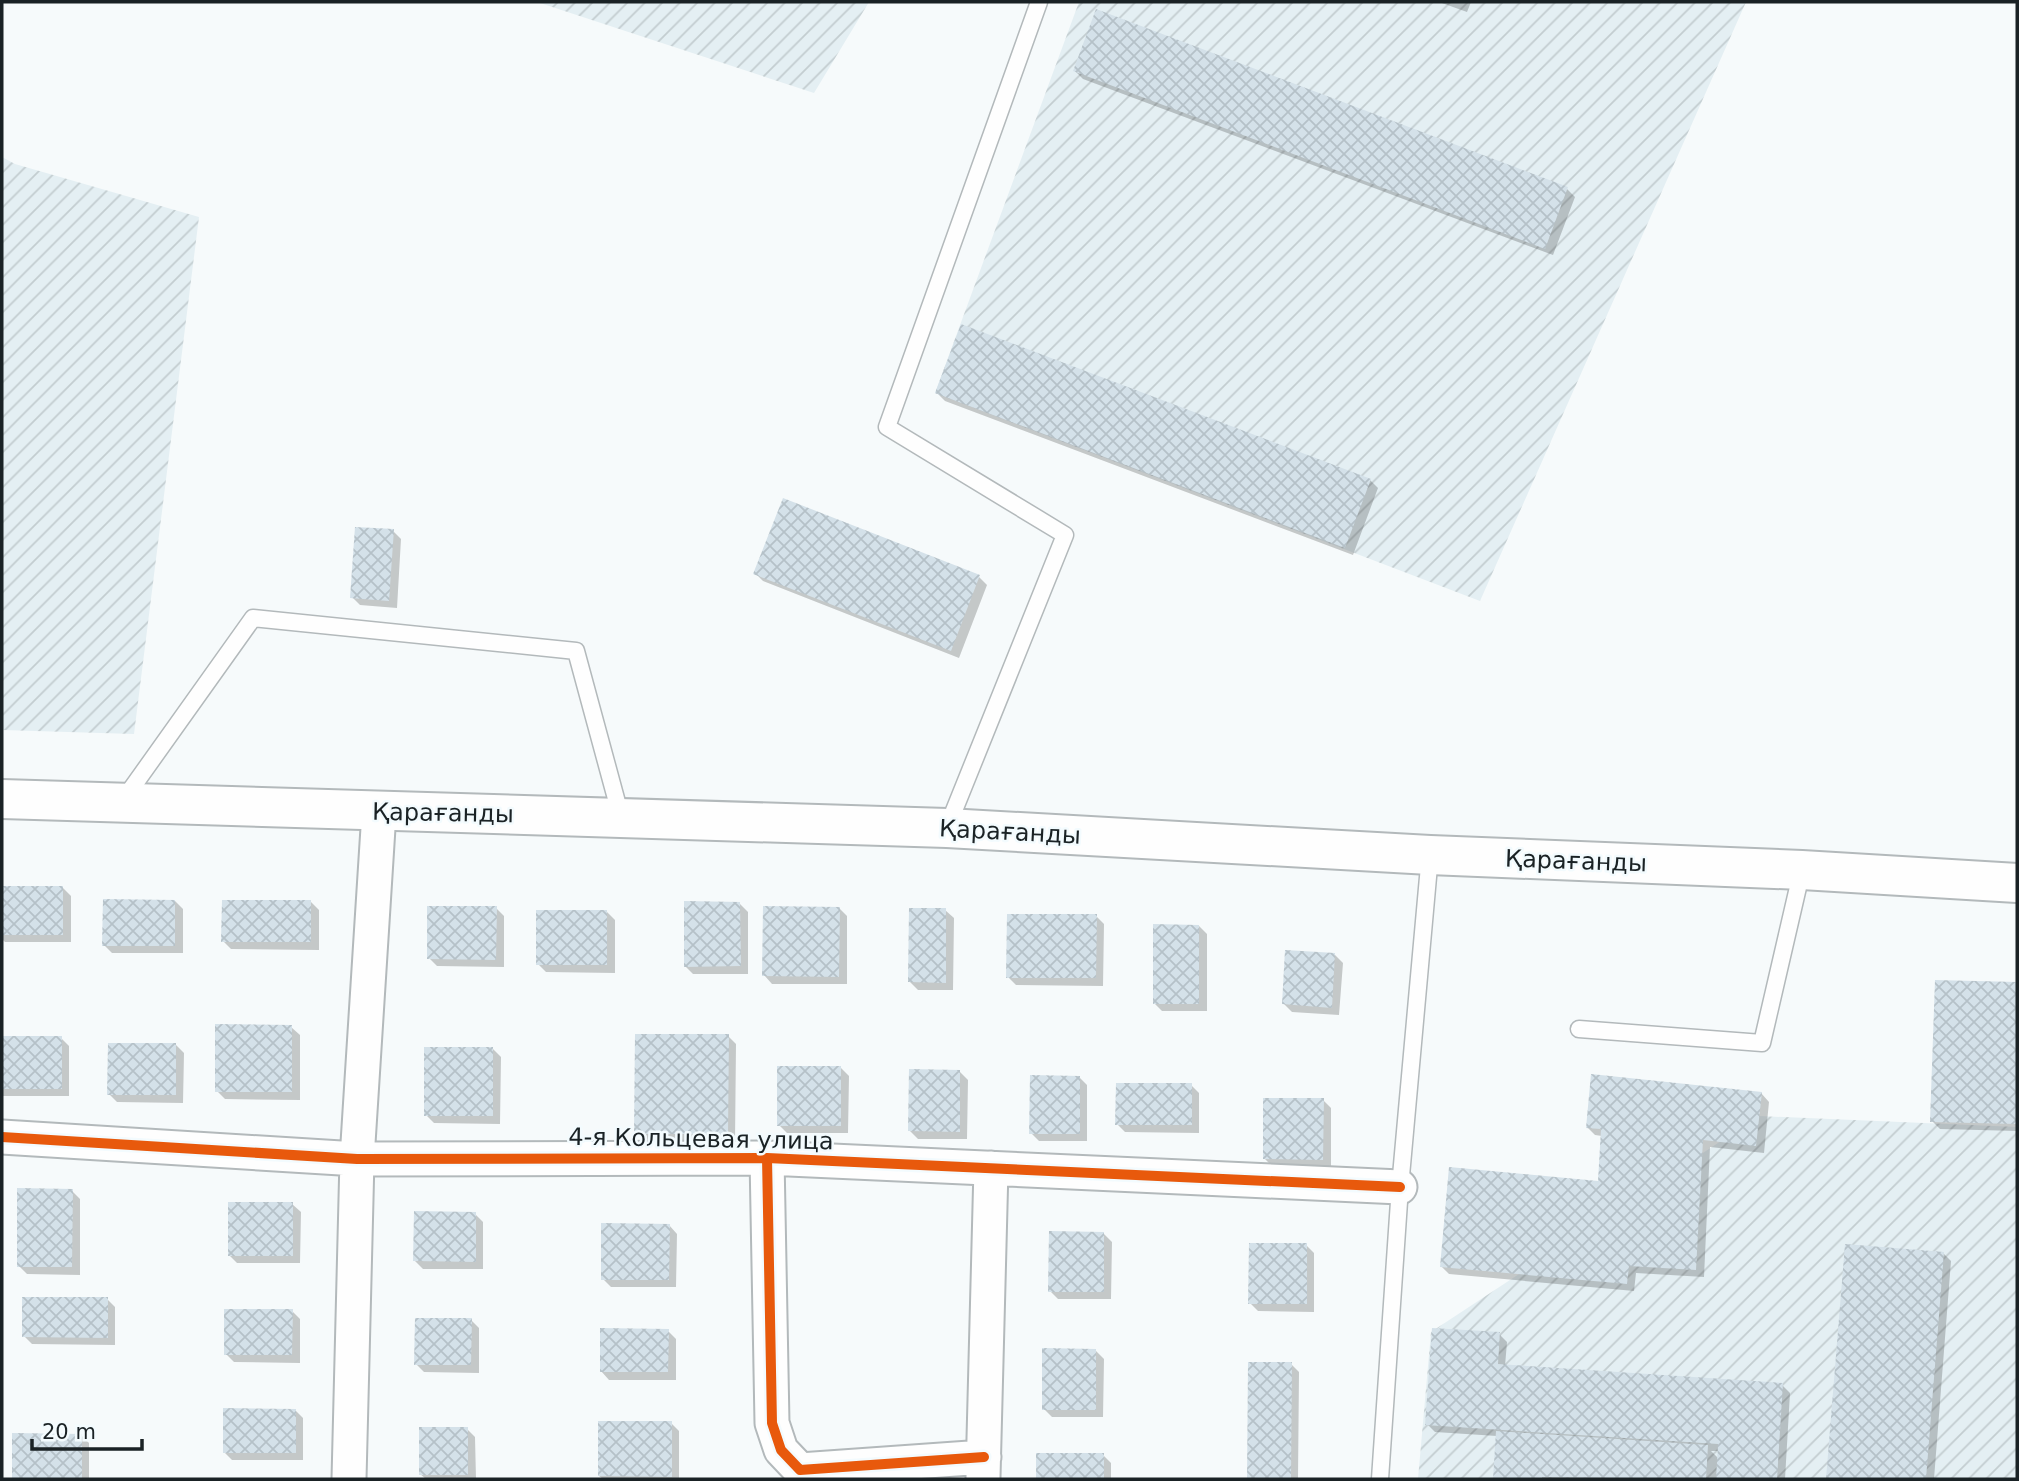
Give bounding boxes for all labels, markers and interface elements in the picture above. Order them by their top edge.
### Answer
street label: Қарағанды [372,798,514,828]
street label: Қарағанды [938,814,1082,850]
street label: Қарағанды [1505,845,1647,877]
street label: 4-я Кольцевая улица [568,1123,834,1155]
scale bar [32,1408,142,1452]
text: 20 m [42,1420,96,1444]

